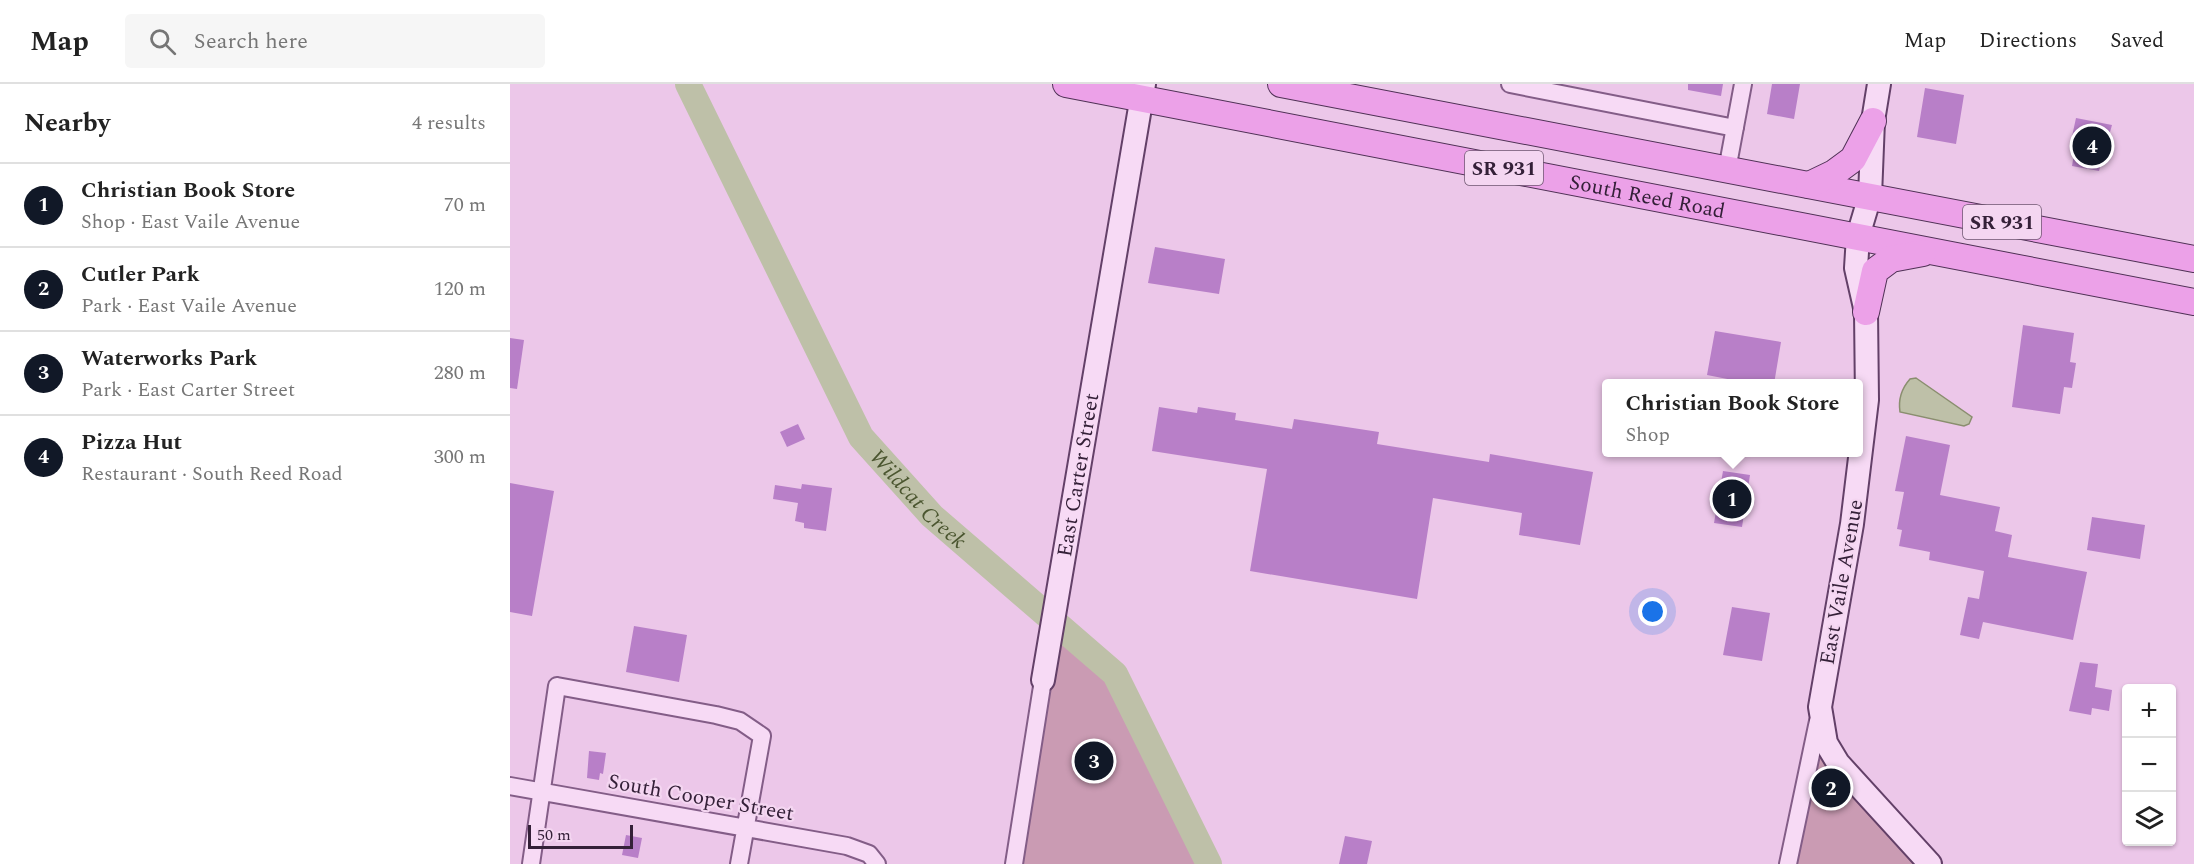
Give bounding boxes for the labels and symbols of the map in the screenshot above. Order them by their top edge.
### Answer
pin: 4 [2072,124,2112,168]
road number: SR 931 [1465,151,1543,185]
street label: South Reed Road [1566,167,1728,228]
road number: SR 931 [1963,205,2041,239]
street label: East Carter Street [1049,391,1108,559]
water label: Wildcat Creek [861,442,974,557]
pin: 1 [1712,476,1752,522]
street label: East Vaile Avenue [1812,497,1872,668]
your location [1638,597,1667,626]
pin: 3 [1074,738,1114,784]
street label: South Cooper Street [605,766,796,830]
pin: 2 [1812,766,1850,810]
scale bar [528,822,633,850]

